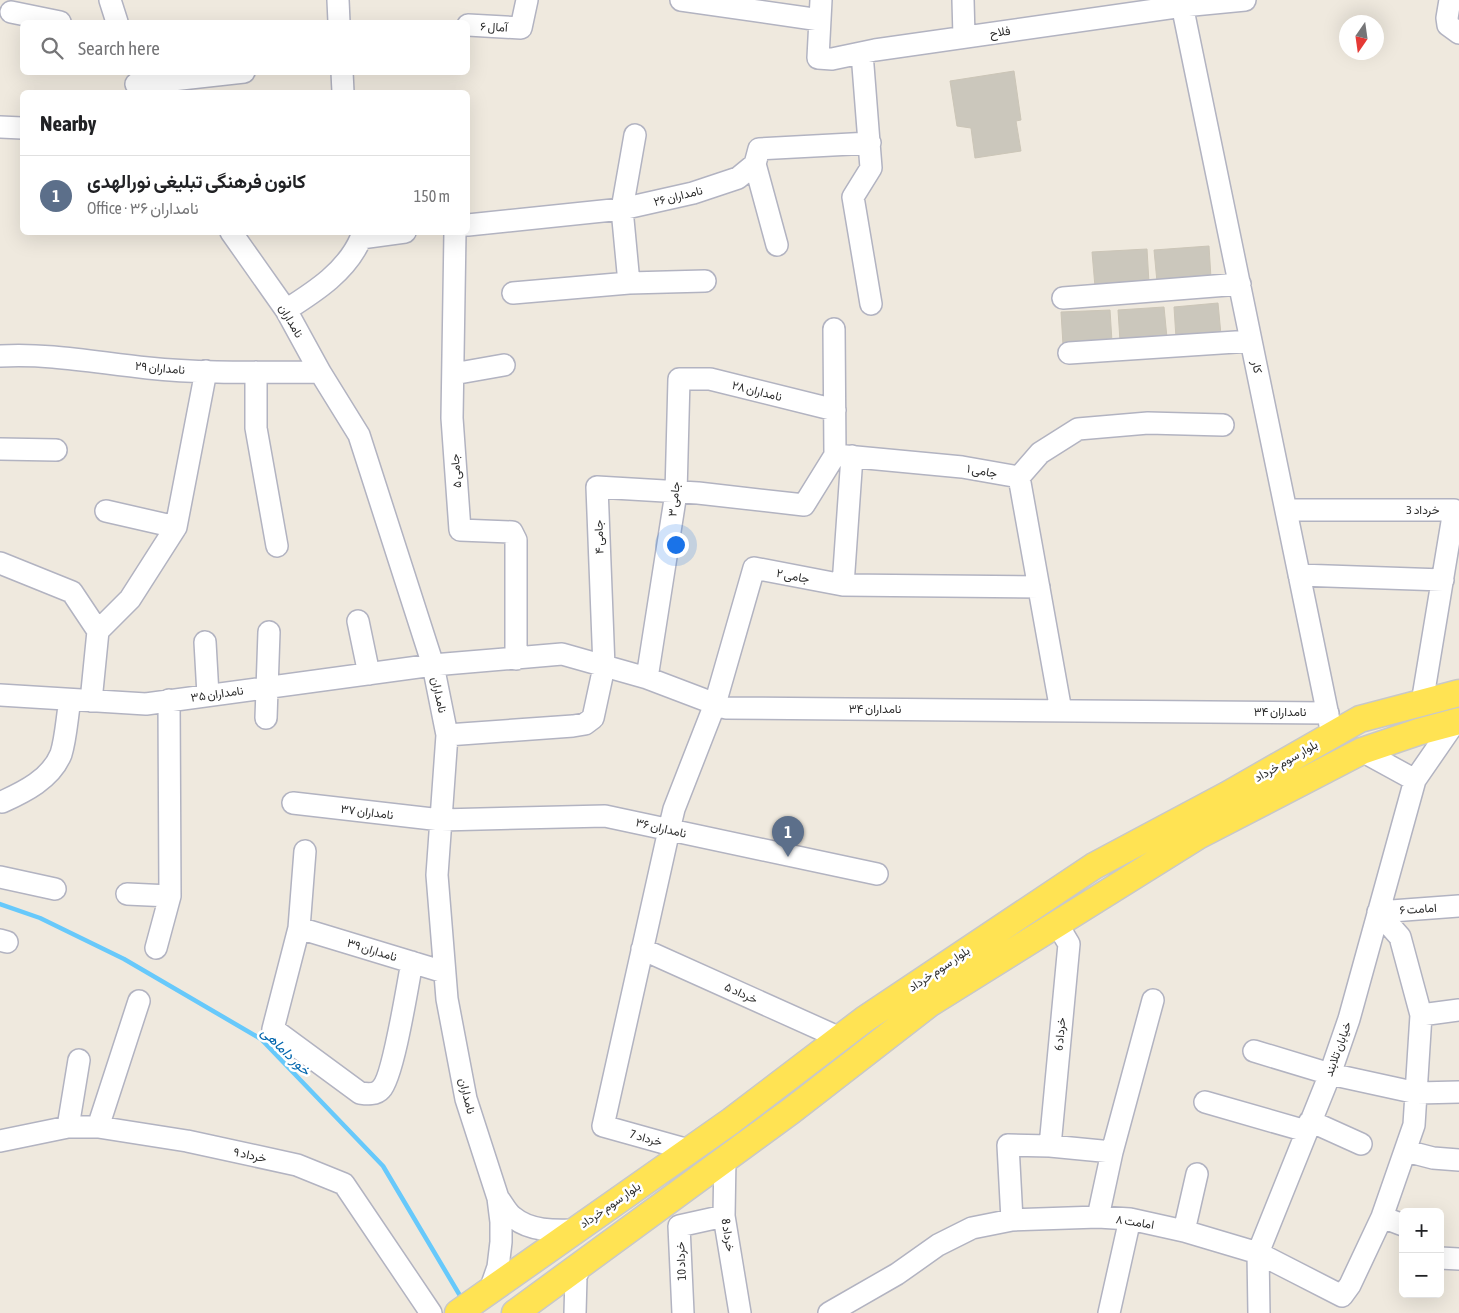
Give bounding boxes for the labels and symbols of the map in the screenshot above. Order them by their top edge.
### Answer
north arrow [1339,15,1384,60]
street label: آمال ۶ [480,19,509,36]
street label: فلاح [989,24,1012,42]
street label: نامداران ۲۶ [652,183,704,210]
street label: نامداران [275,302,306,341]
street label: نامداران ۲۹ [134,359,186,378]
street label: کار [1248,359,1265,375]
street label: نامداران ۲۸ [730,378,784,405]
street label: جامی ۵ [448,453,465,489]
street label: جامی ۱ [965,461,998,482]
street label: جامی ۳ [665,481,684,517]
street label: خرداد 3 [1406,503,1440,518]
street label: جامی ۴ [591,520,608,554]
your location [663,532,689,558]
street label: جامی ۲ [775,566,811,587]
street label: نامداران [427,676,450,714]
street label: نامداران ۳۵ [190,683,244,706]
street label: نامداران ۳۴ [849,702,901,717]
street label: نامداران ۳۴ [1254,705,1306,720]
street label: بلوار سوم خرداد [1252,737,1321,786]
street label: نامداران ۳۷ [340,802,394,823]
street label: نامداران ۳۶ [634,815,688,842]
pin: 1 [772,816,804,857]
street label: امامت ۶ [1399,901,1437,917]
street label: نامداران ۳۹ [345,936,399,965]
street label: بلوار سوم خرداد [906,943,973,995]
street label: خرداد ۵ [722,980,760,1007]
street label: خرداد 6 [1052,1017,1069,1051]
street label: خیابان تلابند [1322,1020,1354,1078]
water label: خور داماهی [257,1024,314,1080]
street label: نامداران [455,1077,478,1116]
street label: خرداد 7 [628,1127,664,1150]
street label: خرداد ۹ [232,1145,268,1166]
street label: بلوار سوم خرداد [577,1179,644,1232]
street label: امامت ۸ [1115,1212,1155,1232]
street label: خرداد 8 [717,1217,738,1253]
street label: خرداد 10 [673,1241,690,1281]

